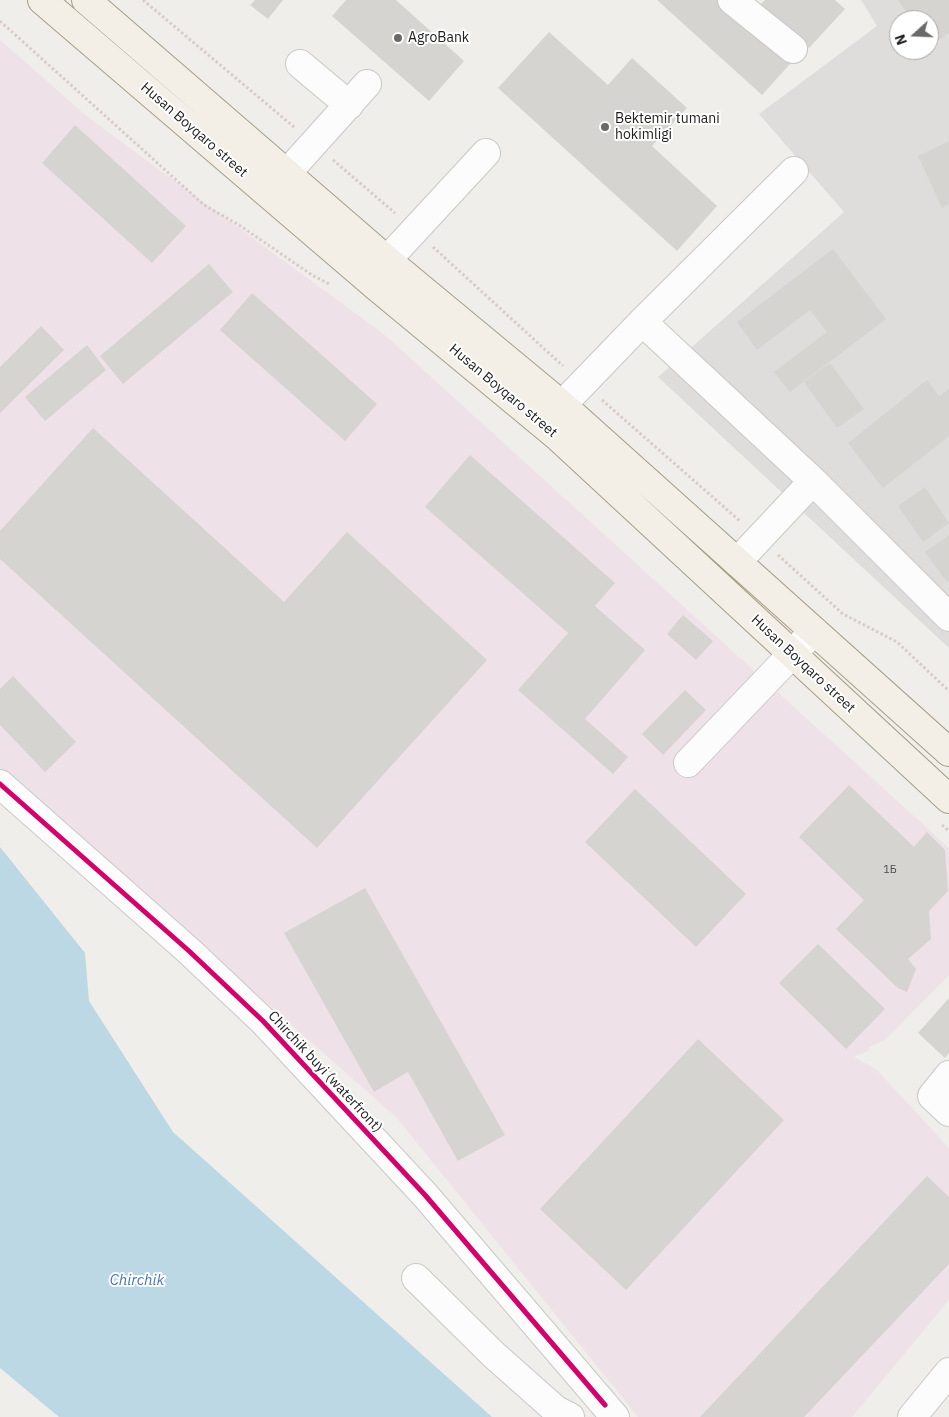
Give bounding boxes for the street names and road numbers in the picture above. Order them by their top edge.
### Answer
street label: Husan Boyqaro street [137,79,251,181]
street label: Husan Boyqaro street [446,341,560,441]
street label: Husan Boyqaro street [748,611,858,717]
street label: Chirchik buyi (waterfront) [264,1008,386,1136]

